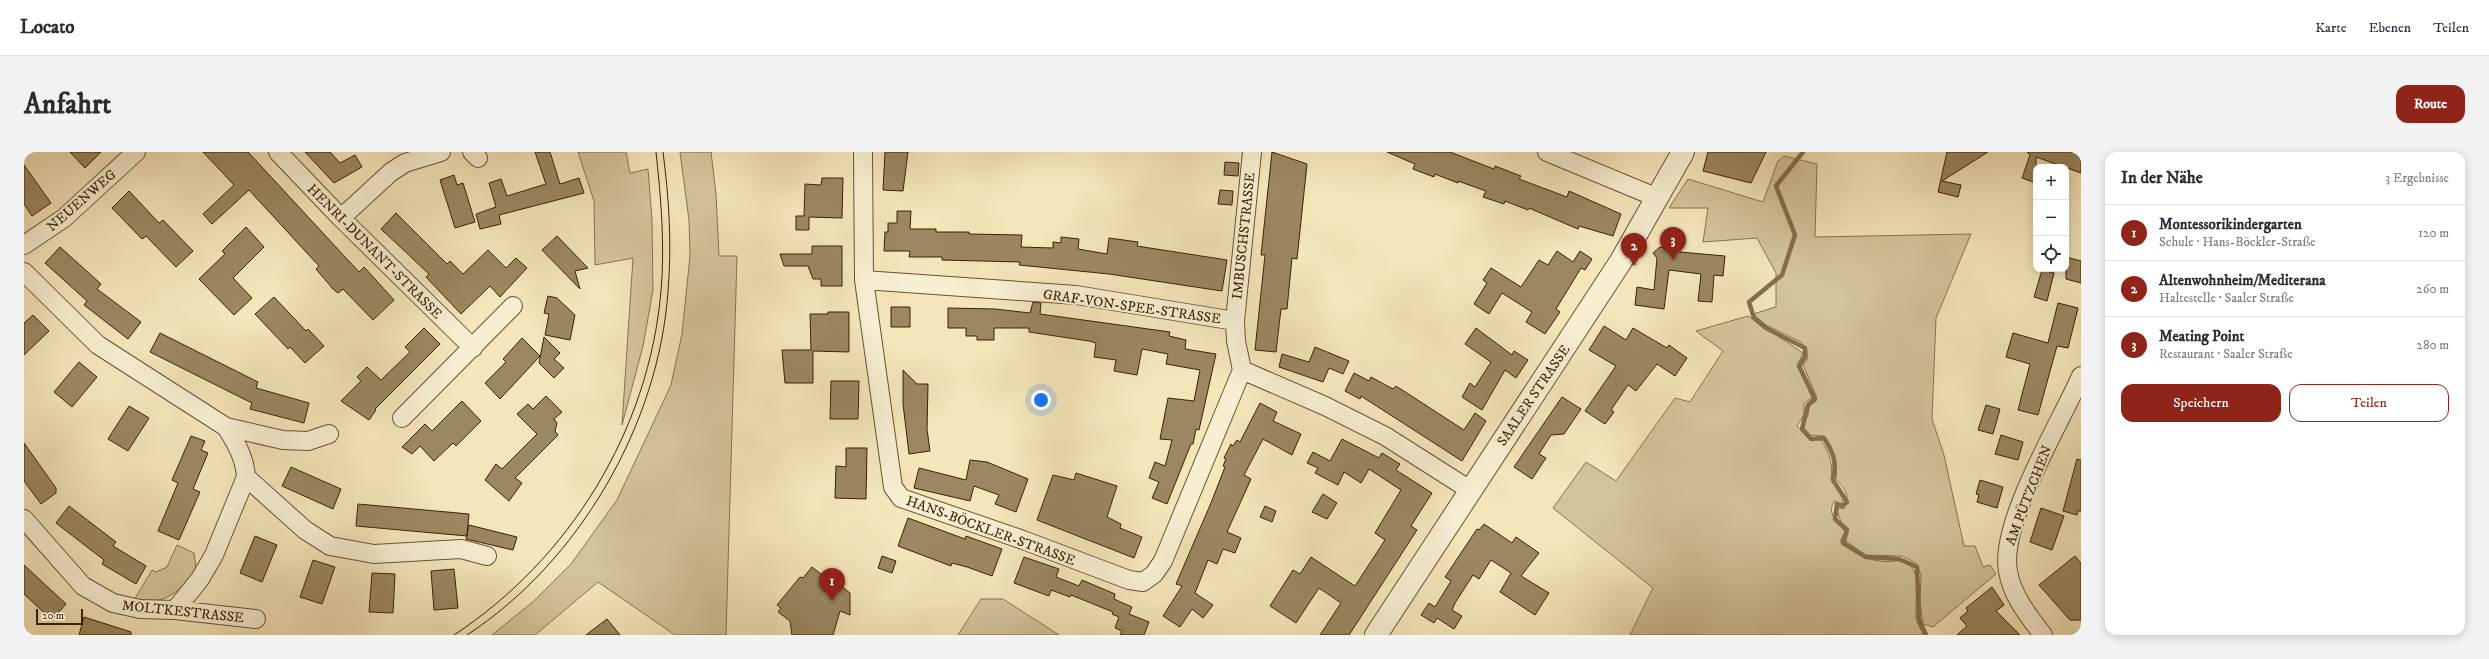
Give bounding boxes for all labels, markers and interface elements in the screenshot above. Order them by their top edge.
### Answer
text: Locato [20,16,75,39]
text: Karte [2315,19,2346,37]
text: Ebenen [2368,19,2411,37]
text: Teilen [2433,19,2469,37]
button: Route [2396,85,2465,123]
text: Anfahrt [24,87,111,122]
map controls [2033,164,2069,272]
button: + [2033,164,2069,200]
street label: NEUENWEG [43,166,120,236]
text: In der Nähe [2121,167,2203,189]
text: 3 Ergebnisse [2385,170,2449,186]
street label: IMBUSCHSTRASSE [1228,172,1260,300]
street label: HENRI-DUNANT-STRASSE [303,180,446,323]
button: − [2033,200,2069,236]
text: Montessorikindergarten [2159,215,2302,234]
text: 1 [2132,225,2136,241]
text: 120 m [2418,225,2449,241]
pin: 3 [1660,227,1686,260]
pin: 2 [1621,233,1647,266]
text: Schule · Hans-Böckler-Straße [2159,234,2316,250]
button: locate [2033,236,2069,272]
text: Altenwohnheim/Mediterana [2159,271,2326,290]
text: 2 [2131,281,2137,297]
text: 260 m [2416,281,2449,297]
street label: GRAF-VON-SPEE-STRASSE [1042,286,1222,328]
text: Haltestelle · Saaler Straße [2159,290,2294,306]
text: Meating Point [2159,327,2244,346]
text: 3 [2132,337,2136,353]
text: 280 m [2417,337,2449,353]
street label: SAALER STRASSE [1493,341,1574,450]
text: Restaurant · Saaler Straße [2159,346,2293,362]
button: Speichern [2121,384,2281,422]
button: Teilen [2289,384,2449,422]
your location [1031,390,1051,410]
street label: AM PÜTZCHEN [2002,442,2056,548]
street label: HANS-BÖCKLER-STRASSE [904,492,1078,570]
pin: 1 [819,568,845,601]
street label: MOLTKESTRASSE [121,597,245,627]
scale bar [36,607,83,626]
text: 20 m [42,609,64,623]

